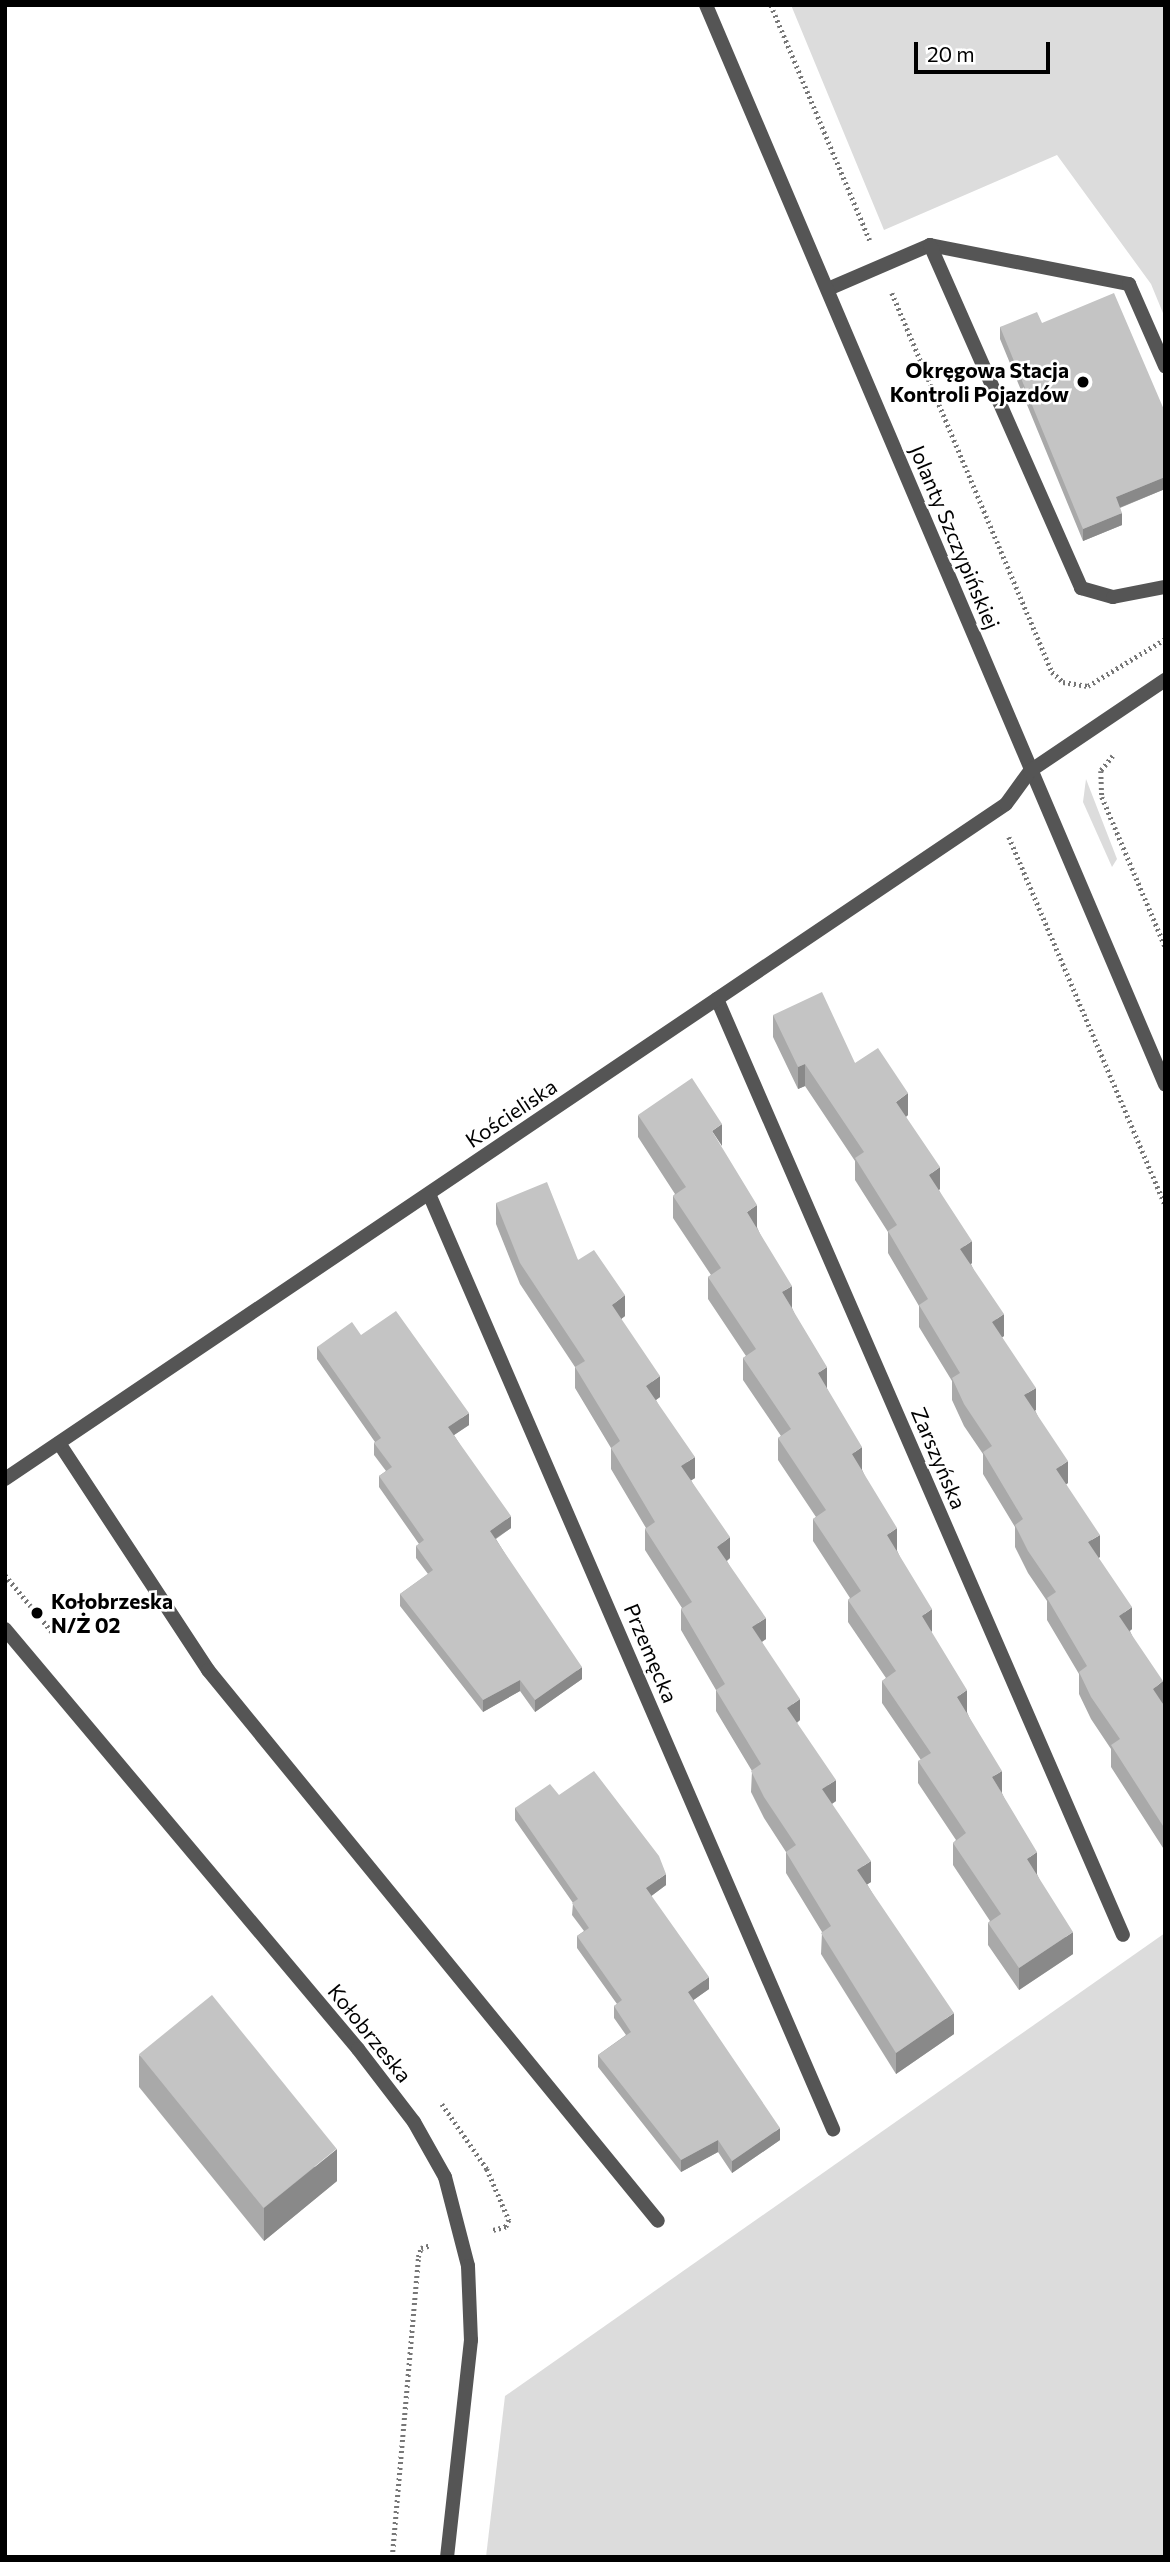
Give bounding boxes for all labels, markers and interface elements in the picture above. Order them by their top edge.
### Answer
scale bar [918,28,1054,72]
text: 20 m [927,41,975,66]
place label: Okręgowa Stacja Kontroli Pojazdów [890,357,1069,407]
marker: Okręgowa Stacja Kontroli Pojazdów [1075,374,1091,390]
street label: Jolanty Szczypińskiej [905,441,1005,633]
street label: Kościeliska [461,1073,561,1153]
street label: Zarszyńska [906,1403,972,1513]
place label: Kołobrzeska N/Ż 02 [51,1588,173,1638]
street label: Przemęcka [619,1600,683,1706]
marker: Kołobrzeska N/Ż 02 [29,1605,45,1621]
street label: Kołobrzeska [323,1979,417,2087]

